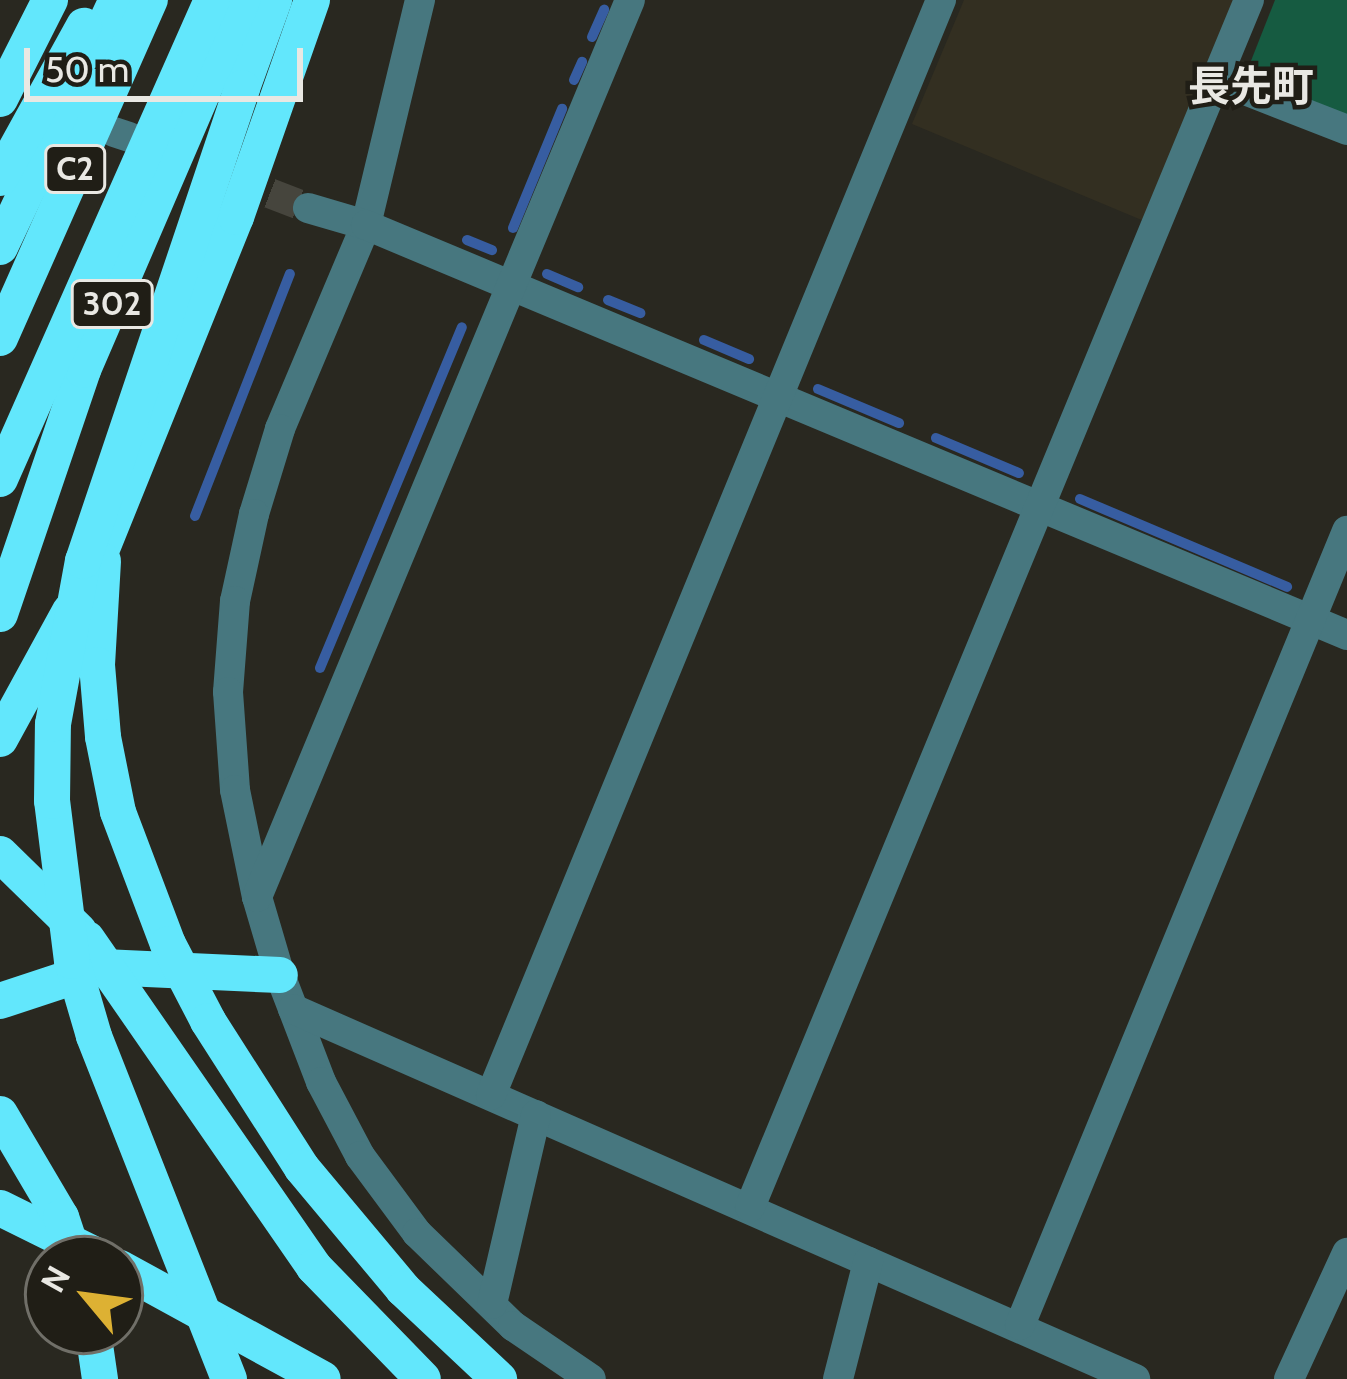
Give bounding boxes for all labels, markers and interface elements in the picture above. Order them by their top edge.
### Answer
scale bar [30,24,309,98]
text: 50 m [45,47,129,91]
district label: 長先町 [1188,61,1314,111]
road number: C2 [42,142,108,196]
road number: 302 [70,277,154,331]
north arrow [24,1235,144,1355]
text: N [32,1259,78,1299]

